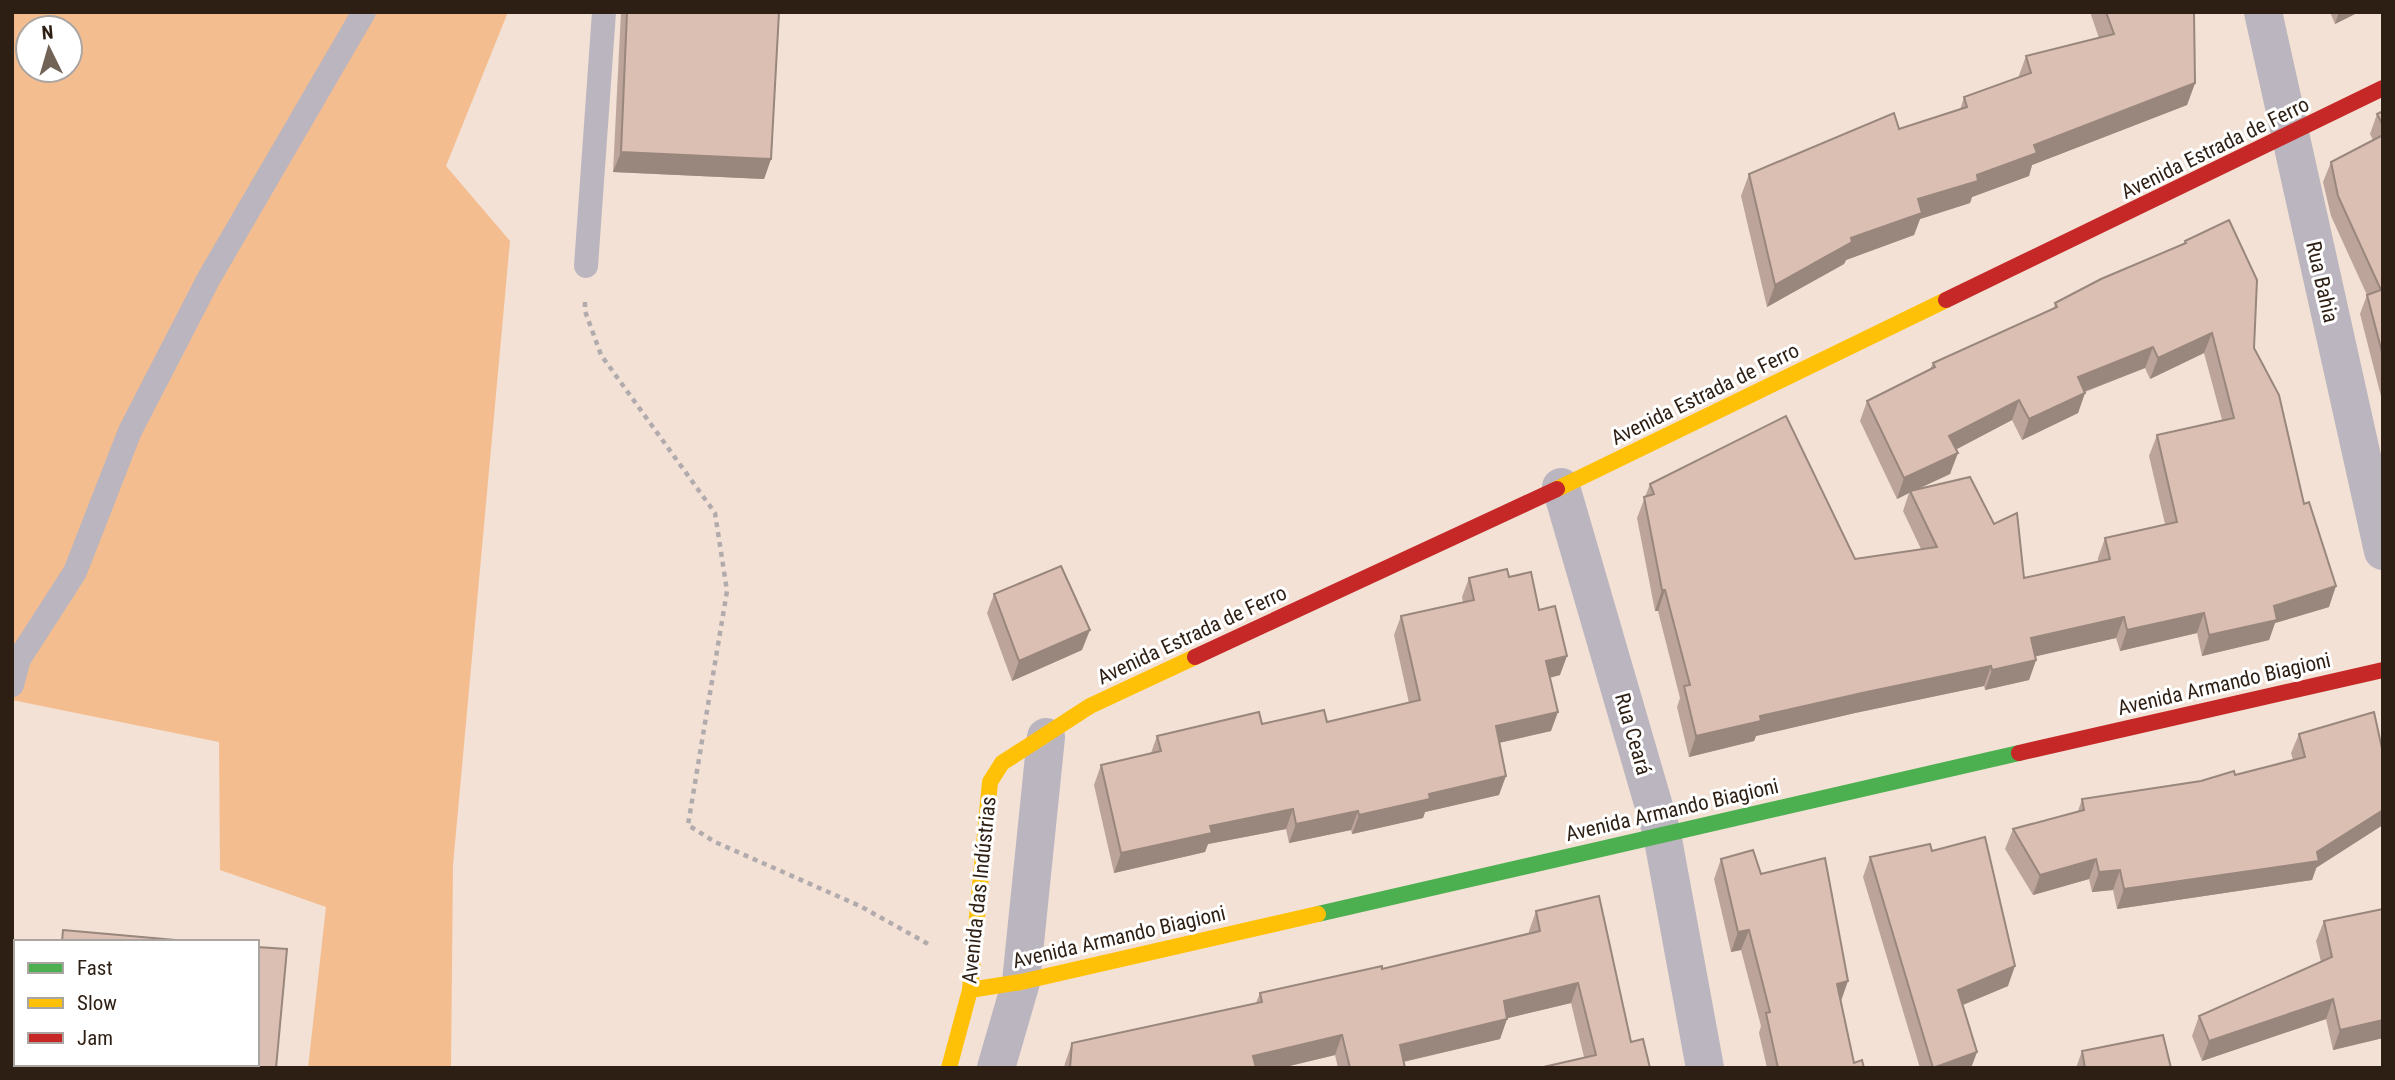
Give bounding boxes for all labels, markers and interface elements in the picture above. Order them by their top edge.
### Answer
north arrow [14,14,84,84]
text: N [41,21,54,45]
street label: Avenida Estrada de Ferro [2117,92,2313,204]
street label: Rua Bahia [2301,239,2343,325]
street label: Avenida Estrada de Ferro [1607,338,1803,450]
street label: Avenida Estrada de Ferro [1094,581,1290,689]
street label: Avenida Armando Biagioni [2115,648,2333,720]
street label: Rua Ceará [1610,690,1656,778]
street label: Avenida Armando Biagioni [1563,774,1781,846]
street label: Avenida das Indústrias [957,795,1001,985]
street label: Avenida Armando Biagioni [1010,901,1228,973]
legend [14,940,259,1066]
text: Fast [77,956,113,980]
text: Slow [77,991,117,1015]
text: Jam [77,1026,113,1050]

